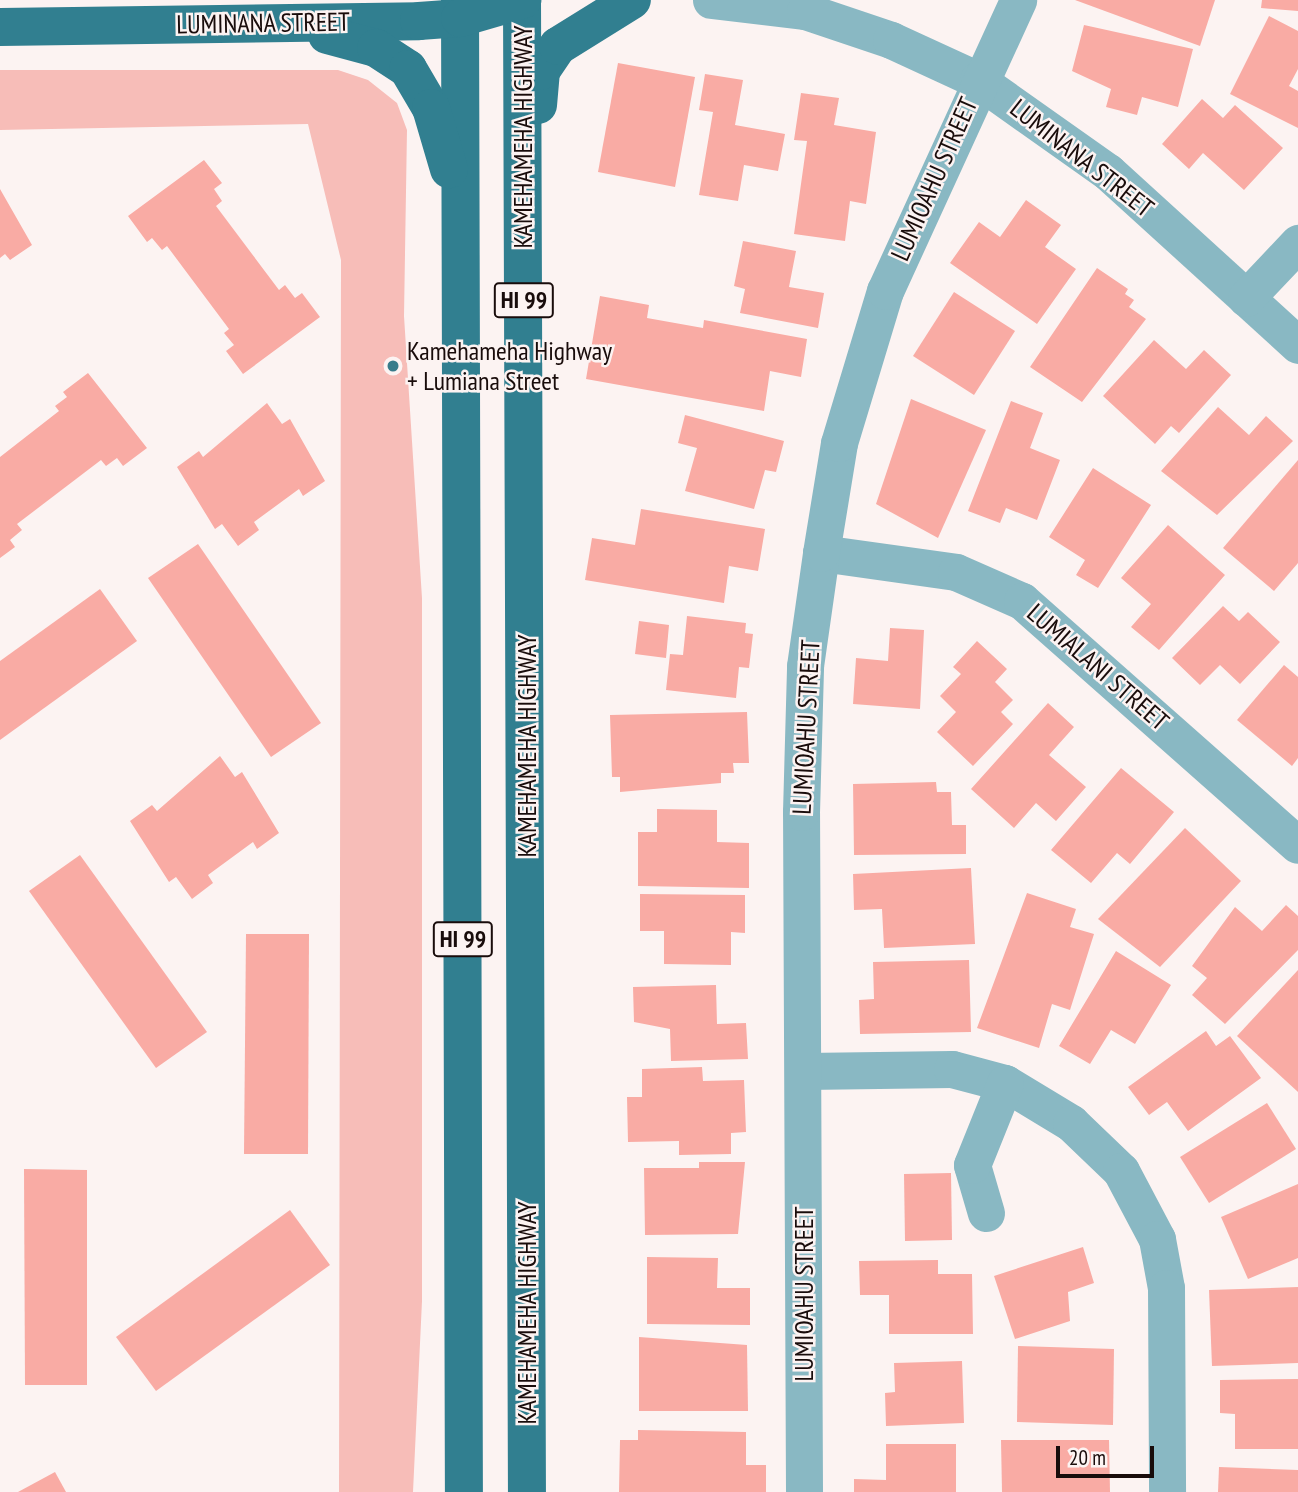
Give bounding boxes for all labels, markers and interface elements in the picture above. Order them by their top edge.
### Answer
street label: LUMINANA STREET [176,6,350,40]
street label: KAMEHAMEHA HIGHWAY [507,25,539,249]
street label: LUMINANA STREET [1004,92,1160,224]
street label: LUMIOAHU STREET [884,93,984,265]
road number: HI 99 [492,279,556,320]
place label: Kamehameha Highway + Lumiana Street [407,335,612,396]
marker: Kamehameha Highway + Lumiana Street [385,358,401,374]
street label: LUMIALANI STREET [1021,597,1175,737]
street label: KAMEHAMEHA HIGHWAY [511,634,543,858]
street label: LUMIOAHU STREET [786,639,826,815]
road number: HI 99 [432,918,494,959]
street label: KAMEHAMEHA HIGHWAY [511,1201,543,1425]
street label: LUMIOAHU STREET [788,1206,820,1382]
scale bar [1060,1432,1158,1476]
text: 20 m [1069,1444,1106,1471]

